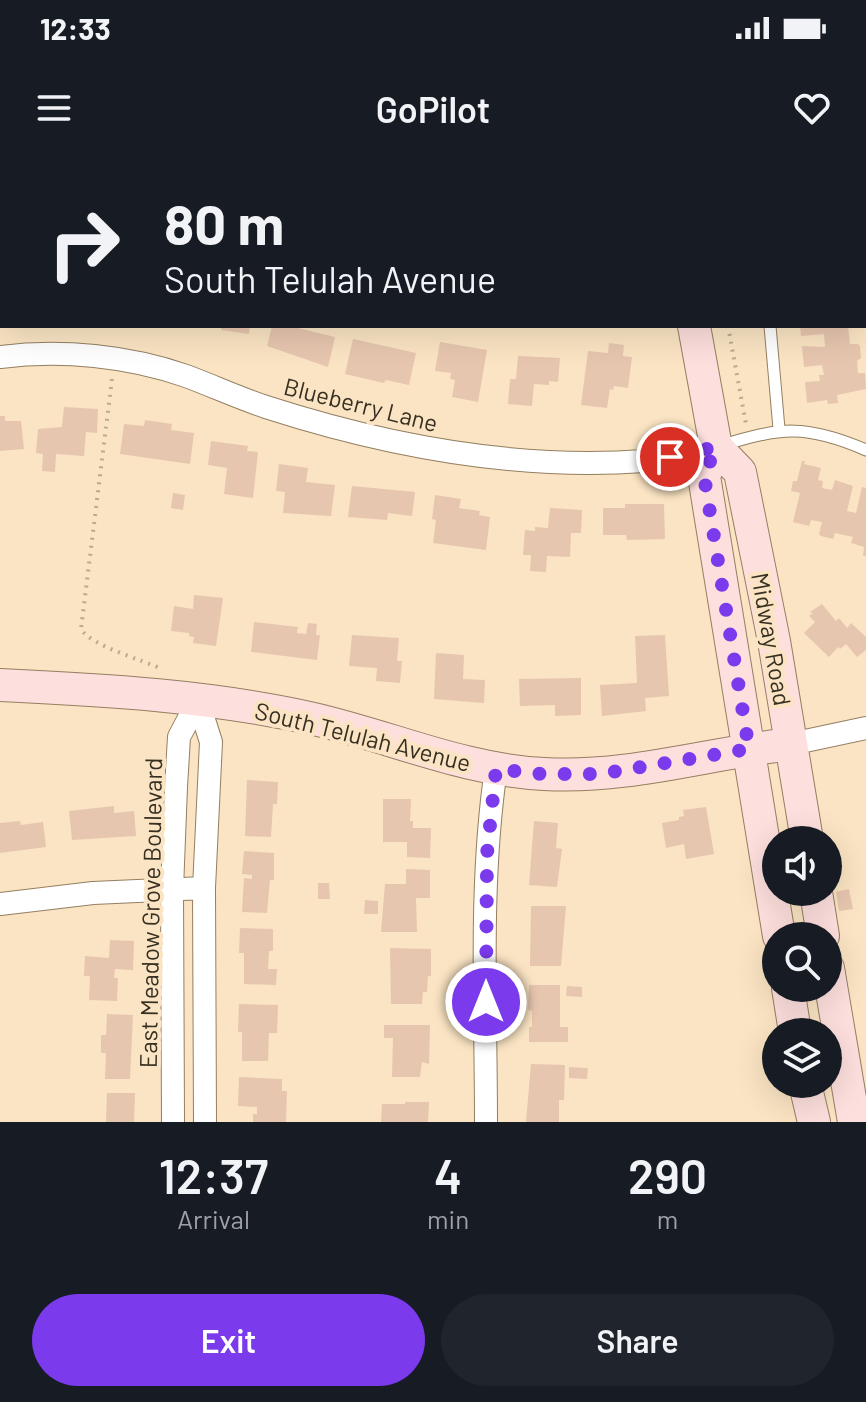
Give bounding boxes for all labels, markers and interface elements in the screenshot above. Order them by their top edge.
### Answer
text: 12:33 [40,10,111,46]
icon: menu [32,86,76,130]
icon: heart [790,86,834,130]
text: GoPilot [376,87,490,130]
text: 80 m [164,189,284,256]
icon: right [32,192,136,296]
text: South Telulah Avenue [164,257,496,300]
street label: Blueberry Lane [281,371,441,437]
pin [636,423,704,491]
icon: arrive [648,435,692,479]
street label: Midway Road [746,570,798,708]
street label: South Telulah Avenue [252,695,474,777]
street label: East Meadow Grove Boulevard [133,758,167,1068]
map controls [762,826,842,1098]
button: sound [762,826,842,906]
button: search [762,922,842,1002]
position arrow [444,960,528,1044]
button: layers [762,1018,842,1098]
text: 12:37 [159,1146,268,1204]
text: 4 [434,1146,462,1204]
text: 290 [628,1146,707,1204]
text: Arrival [177,1203,250,1234]
text: min [427,1203,469,1234]
text: m [657,1203,678,1234]
button: Exit [32,1294,425,1386]
button: Share [441,1294,834,1386]

